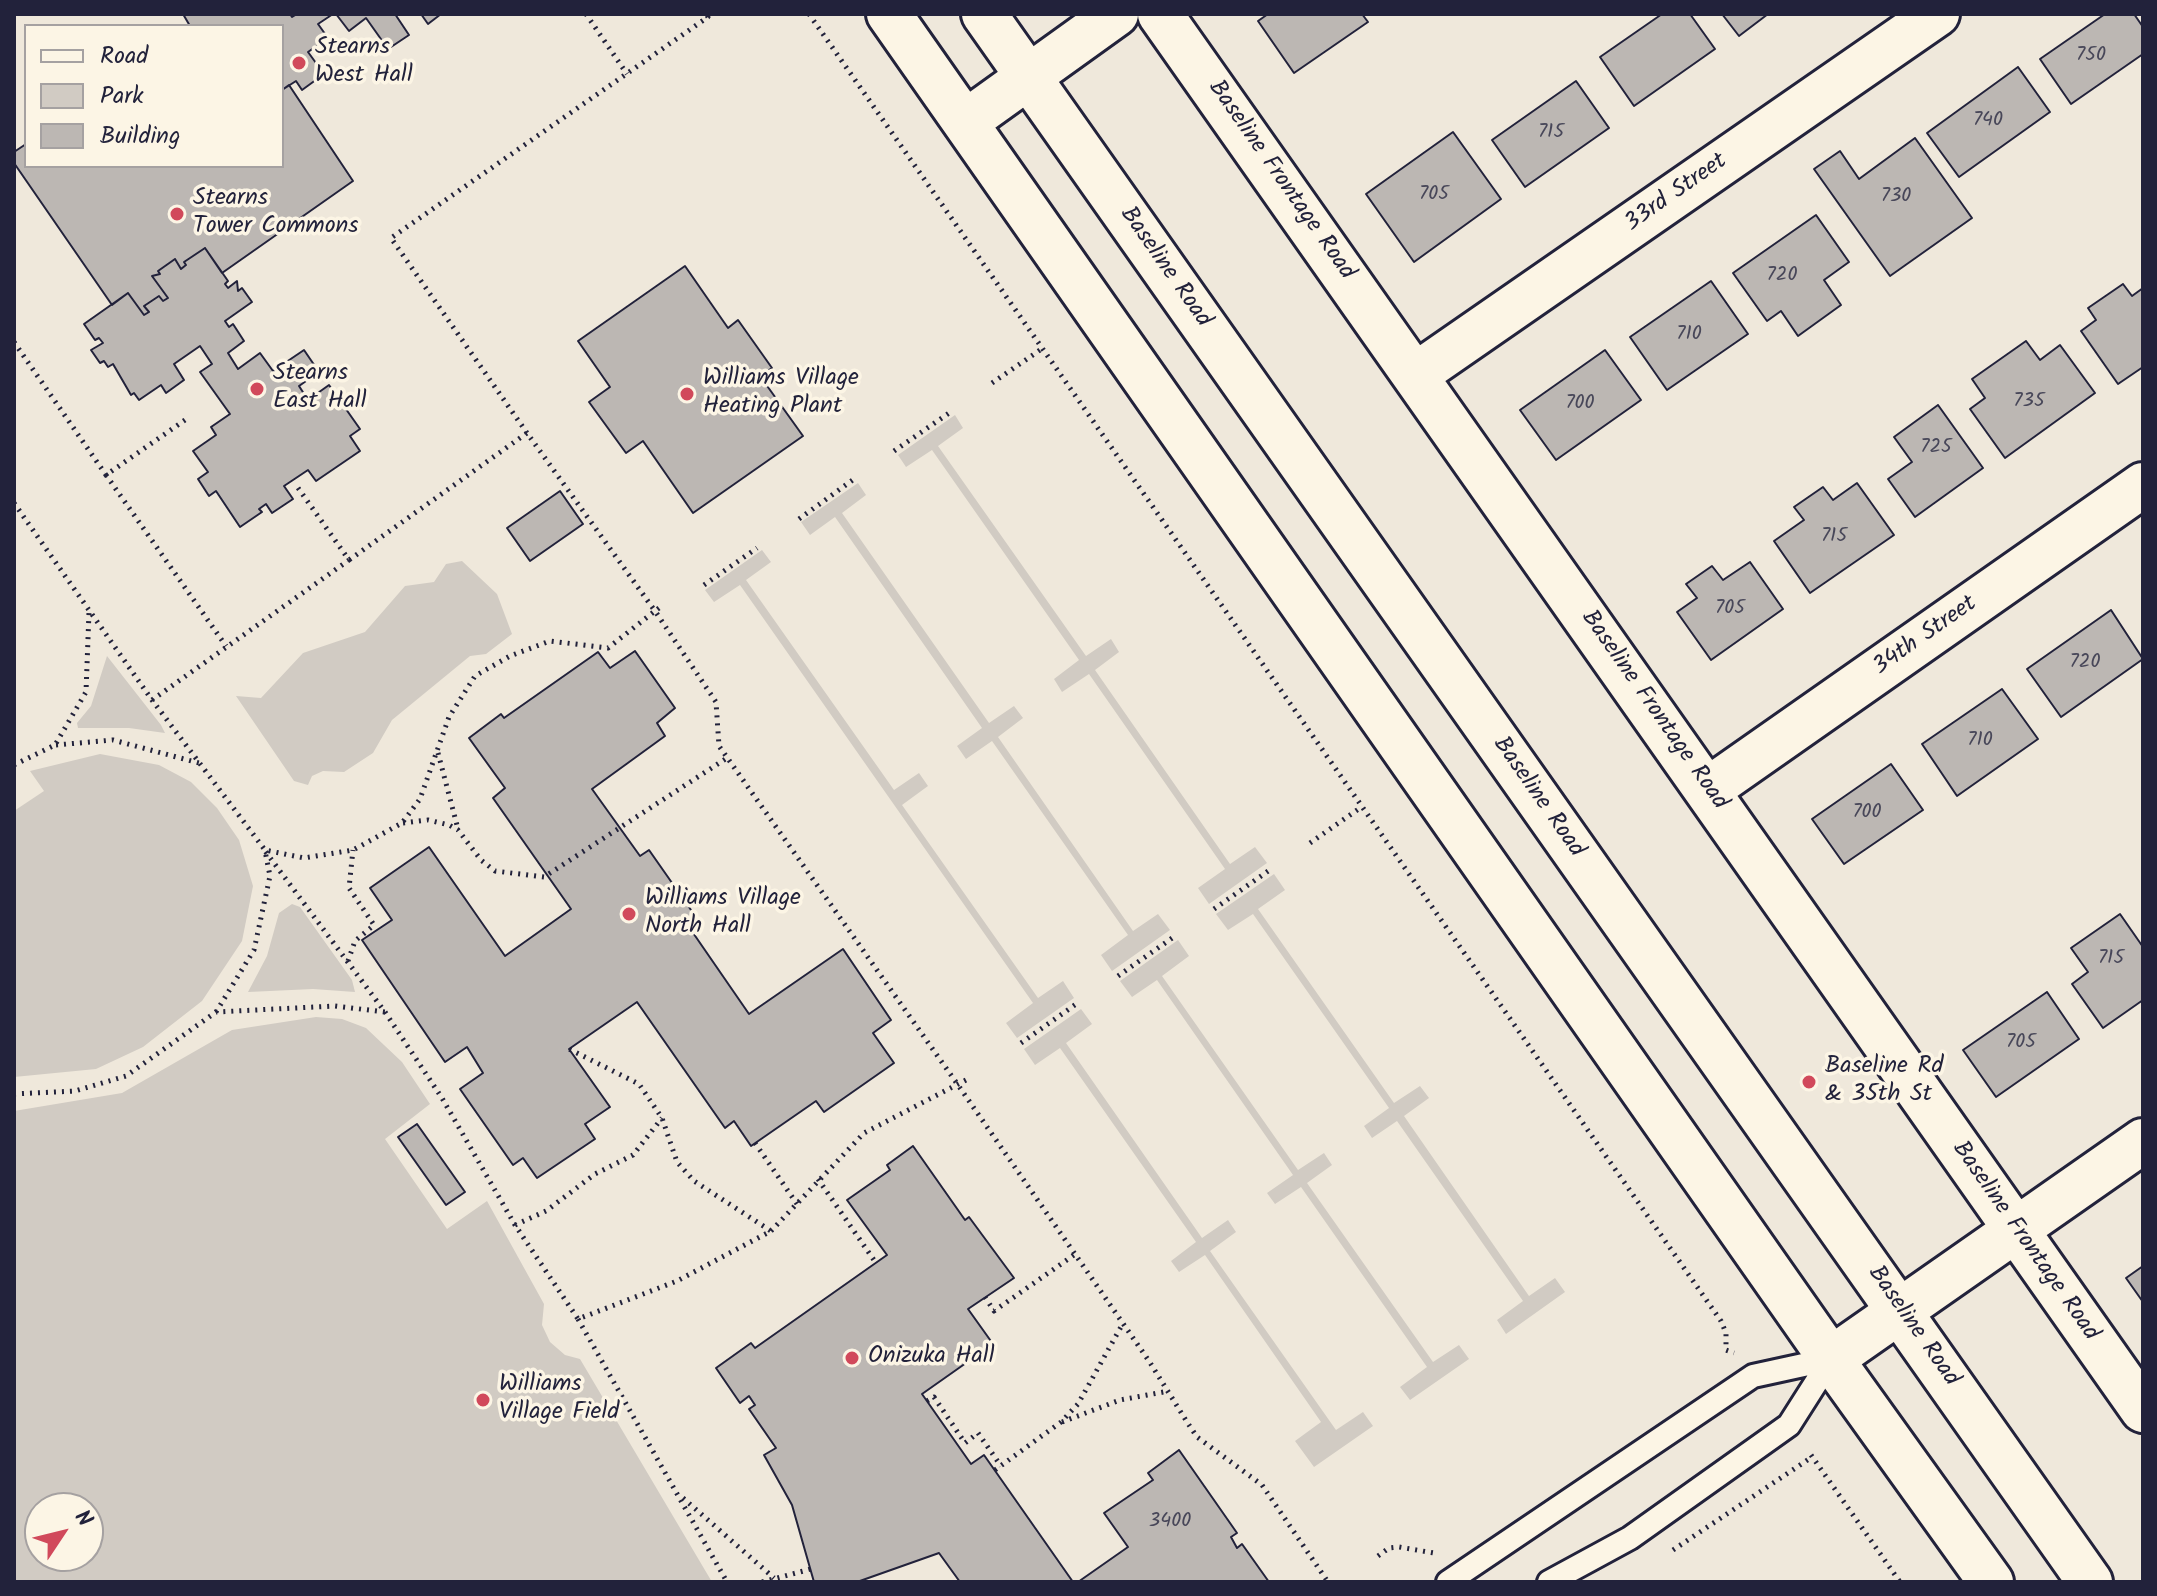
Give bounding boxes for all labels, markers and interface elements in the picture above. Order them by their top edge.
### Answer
legend [24,24,284,168]
place label: Stearns West Hall [315,35,413,91]
text: Road [100,37,148,76]
house number: 750 [2076,45,2106,69]
marker: Stearns West Hall [290,54,308,72]
street label: Baseline Frontage Road [1200,76,1360,286]
text: Park [100,77,144,116]
house number: 740 [1973,110,2003,134]
text: Building [100,117,180,156]
house number: 715 [1538,122,1564,146]
street label: 33rd Street [1620,148,1734,240]
house number: 705 [1419,184,1449,208]
place label: Stearns Tower Commons [193,186,359,242]
house number: 730 [1881,186,1911,210]
street label: Baseline Road [1112,202,1216,334]
marker: Stearns Tower Commons [168,205,186,223]
house number: 720 [1767,265,1797,289]
house number: 710 [1676,324,1702,348]
place label: Stearns East Hall [273,361,367,417]
place label: Williams Village Heating Plant [703,366,859,422]
marker: Stearns East Hall [248,380,266,398]
marker: Williams Village Heating Plant [678,385,696,403]
house number: 735 [2013,391,2045,415]
house number: 700 [1565,393,1595,417]
house number: 725 [1920,437,1952,461]
house number: 715 [1821,526,1847,550]
street label: 34th Street [1869,591,1983,683]
house number: 705 [1715,598,1745,622]
street label: Baseline Frontage Road [1573,606,1733,816]
house number: 720 [2070,652,2100,676]
house number: 710 [1967,730,1993,754]
street label: Baseline Road [1485,732,1589,864]
house number: 700 [1852,802,1882,826]
place label: Williams Village North Hall [645,886,801,942]
marker: Williams Village North Hall [620,905,638,923]
house number: 715 [2098,948,2124,972]
house number: 705 [2006,1032,2036,1056]
place label: Baseline Rd & 35th St [1825,1054,1943,1110]
marker: Baseline Rd & 35th St [1800,1073,1818,1091]
street label: Baseline Frontage Road [1944,1137,2104,1347]
street label: Baseline Road [1860,1261,1964,1393]
place label: Onizuka Hall [868,1344,995,1372]
marker: Onizuka Hall [843,1349,861,1367]
place label: Williams Village Field [499,1372,619,1428]
marker: Williams Village Field [474,1391,492,1409]
north arrow [24,1492,104,1572]
text: N [64,1503,101,1535]
house number: 3400 [1149,1511,1191,1535]

